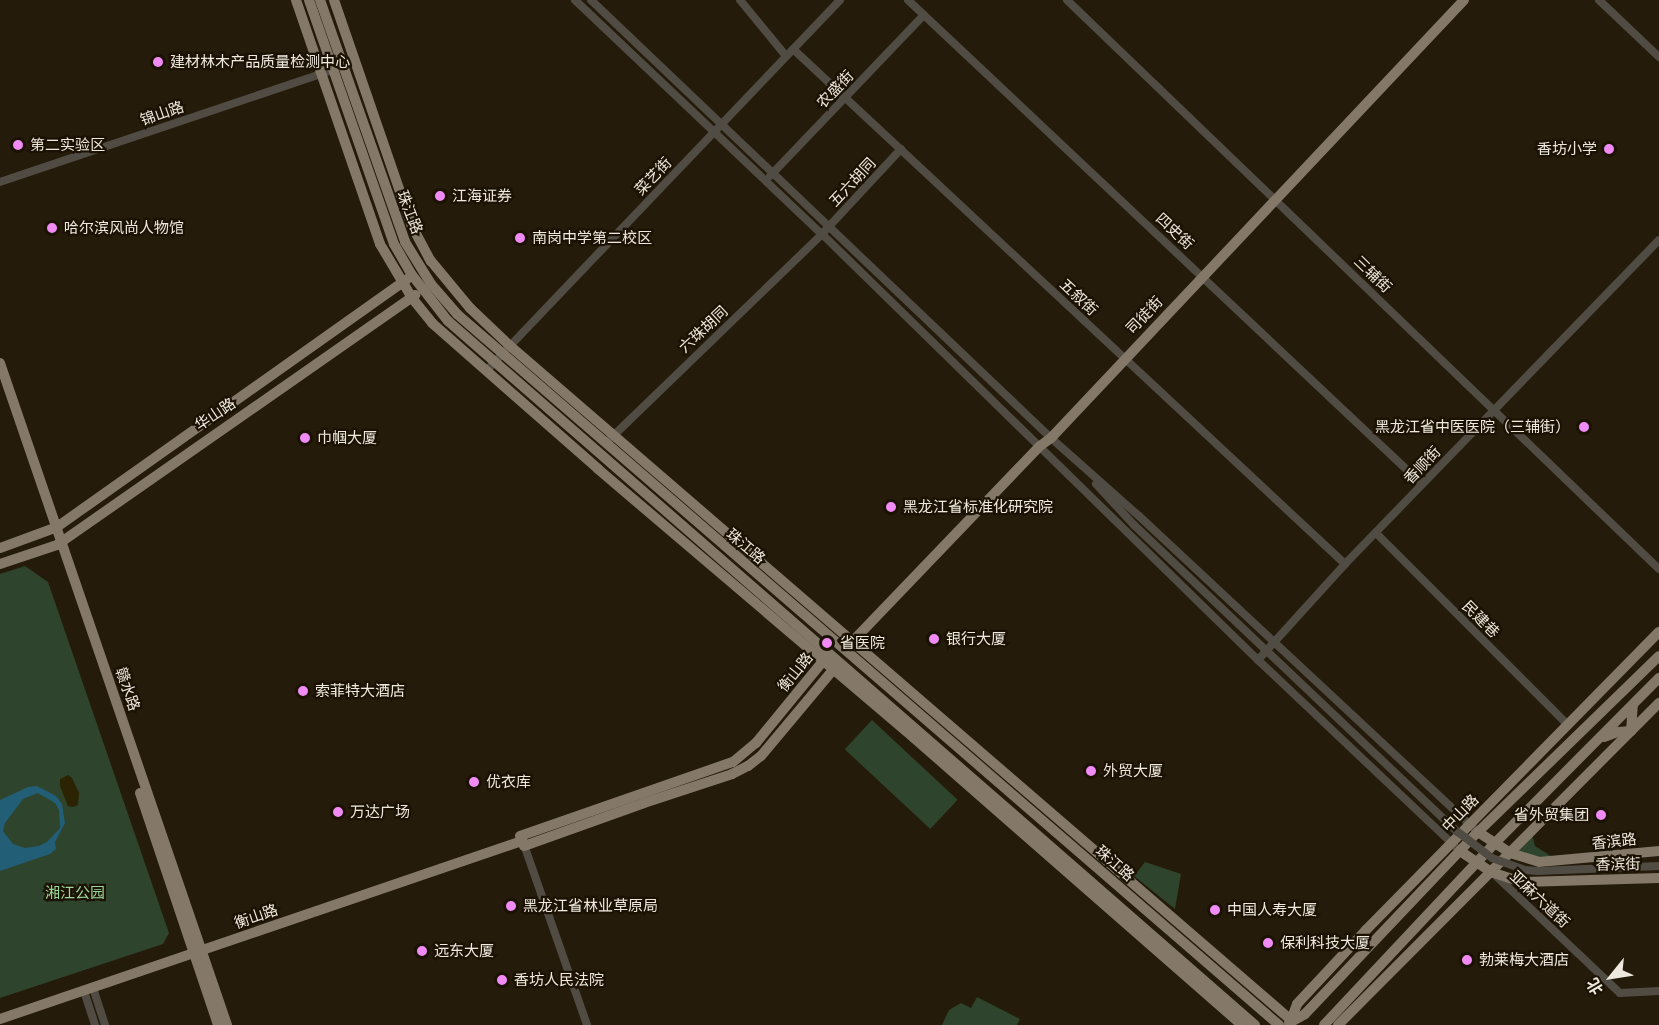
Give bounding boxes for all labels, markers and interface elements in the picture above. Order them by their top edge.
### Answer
place label: 建材林木产品质量检测中心 [170,53,350,71]
marker: 建材林木产品质量检测中心 [151,55,165,69]
street label: 农盛街 [813,67,857,111]
street label: 锦山路 [138,97,186,129]
place label: 第二实验区 [30,136,105,154]
marker: 第二实验区 [11,138,25,152]
place label: 香坊小学 [1537,140,1597,158]
marker: 香坊小学 [1602,142,1616,156]
street label: 菜艺街 [631,154,675,198]
street label: 五六胡同 [825,154,879,210]
place label: 江海证券 [452,187,512,205]
street label: 珠江路 [394,188,426,236]
marker: 江海证券 [433,189,447,203]
street label: 四史街 [1152,209,1198,253]
place label: 哈尔滨风尚人物馆 [64,219,184,237]
marker: 哈尔滨风尚人物馆 [45,221,59,235]
place label: 南岗中学第二校区 [532,229,652,247]
marker: 南岗中学第二校区 [513,231,527,245]
street label: 三辅街 [1351,252,1395,296]
street label: 五叙街 [1056,275,1102,319]
street label: 司徒街 [1122,293,1166,337]
street label: 六珠胡同 [675,302,731,356]
street label: 华山路 [191,394,239,434]
place label: 黑龙江省中医医院（三辅街） [1375,418,1570,436]
marker: 黑龙江省中医医院（三辅街） [1575,418,1593,436]
place label: 巾帼大厦 [317,429,377,447]
marker: 巾帼大厦 [298,431,312,445]
street label: 香顺街 [1400,443,1444,487]
place label: 黑龙江省标准化研究院 [903,498,1053,516]
marker: 黑龙江省标准化研究院 [884,500,898,514]
street label: 珠江路 [723,525,769,567]
street label: 民建巷 [1459,597,1503,641]
place label: 银行大厦 [946,630,1006,648]
marker: 银行大厦 [927,632,941,646]
marker: 省医院 [818,634,836,652]
place label: 省医院 [840,634,885,652]
street label: 衡山路 [774,649,816,695]
street label: 赣水路 [112,665,144,713]
place label: 索菲特大酒店 [315,682,405,700]
marker: 索菲特大酒店 [296,684,310,698]
place label: 外贸大厦 [1103,762,1163,780]
marker: 外贸大厦 [1084,764,1098,778]
place label: 优衣库 [486,773,531,791]
marker: 优衣库 [467,775,481,789]
street label: 中山路 [1438,791,1482,835]
place label: 万达广场 [350,803,410,821]
marker: 万达广场 [331,805,345,819]
place label: 省外贸集团 [1514,806,1589,824]
marker: 省外贸集团 [1594,808,1608,822]
street label: 香滨路 [1591,830,1637,852]
street label: 珠江路 [1092,841,1138,885]
street label: 香滨街 [1595,855,1641,873]
street label: 亚麻六道街 [1506,867,1574,931]
park label: 湘江公园 [45,884,105,902]
place label: 黑龙江省林业草原局 [523,897,658,915]
marker: 黑龙江省林业草原局 [504,899,518,913]
street label: 衡山路 [232,900,280,932]
place label: 中国人寿大厦 [1227,901,1317,919]
marker: 中国人寿大厦 [1208,903,1222,917]
place label: 保利科技大厦 [1280,934,1370,952]
marker: 保利科技大厦 [1261,936,1275,950]
place label: 远东大厦 [434,942,494,960]
marker: 远东大厦 [415,944,429,958]
north arrow [1581,947,1641,1007]
place label: 勃莱梅大酒店 [1479,951,1569,969]
marker: 勃莱梅大酒店 [1460,953,1474,967]
place label: 香坊人民法院 [514,971,604,989]
marker: 香坊人民法院 [495,973,509,987]
text: 北 [1581,974,1609,999]

